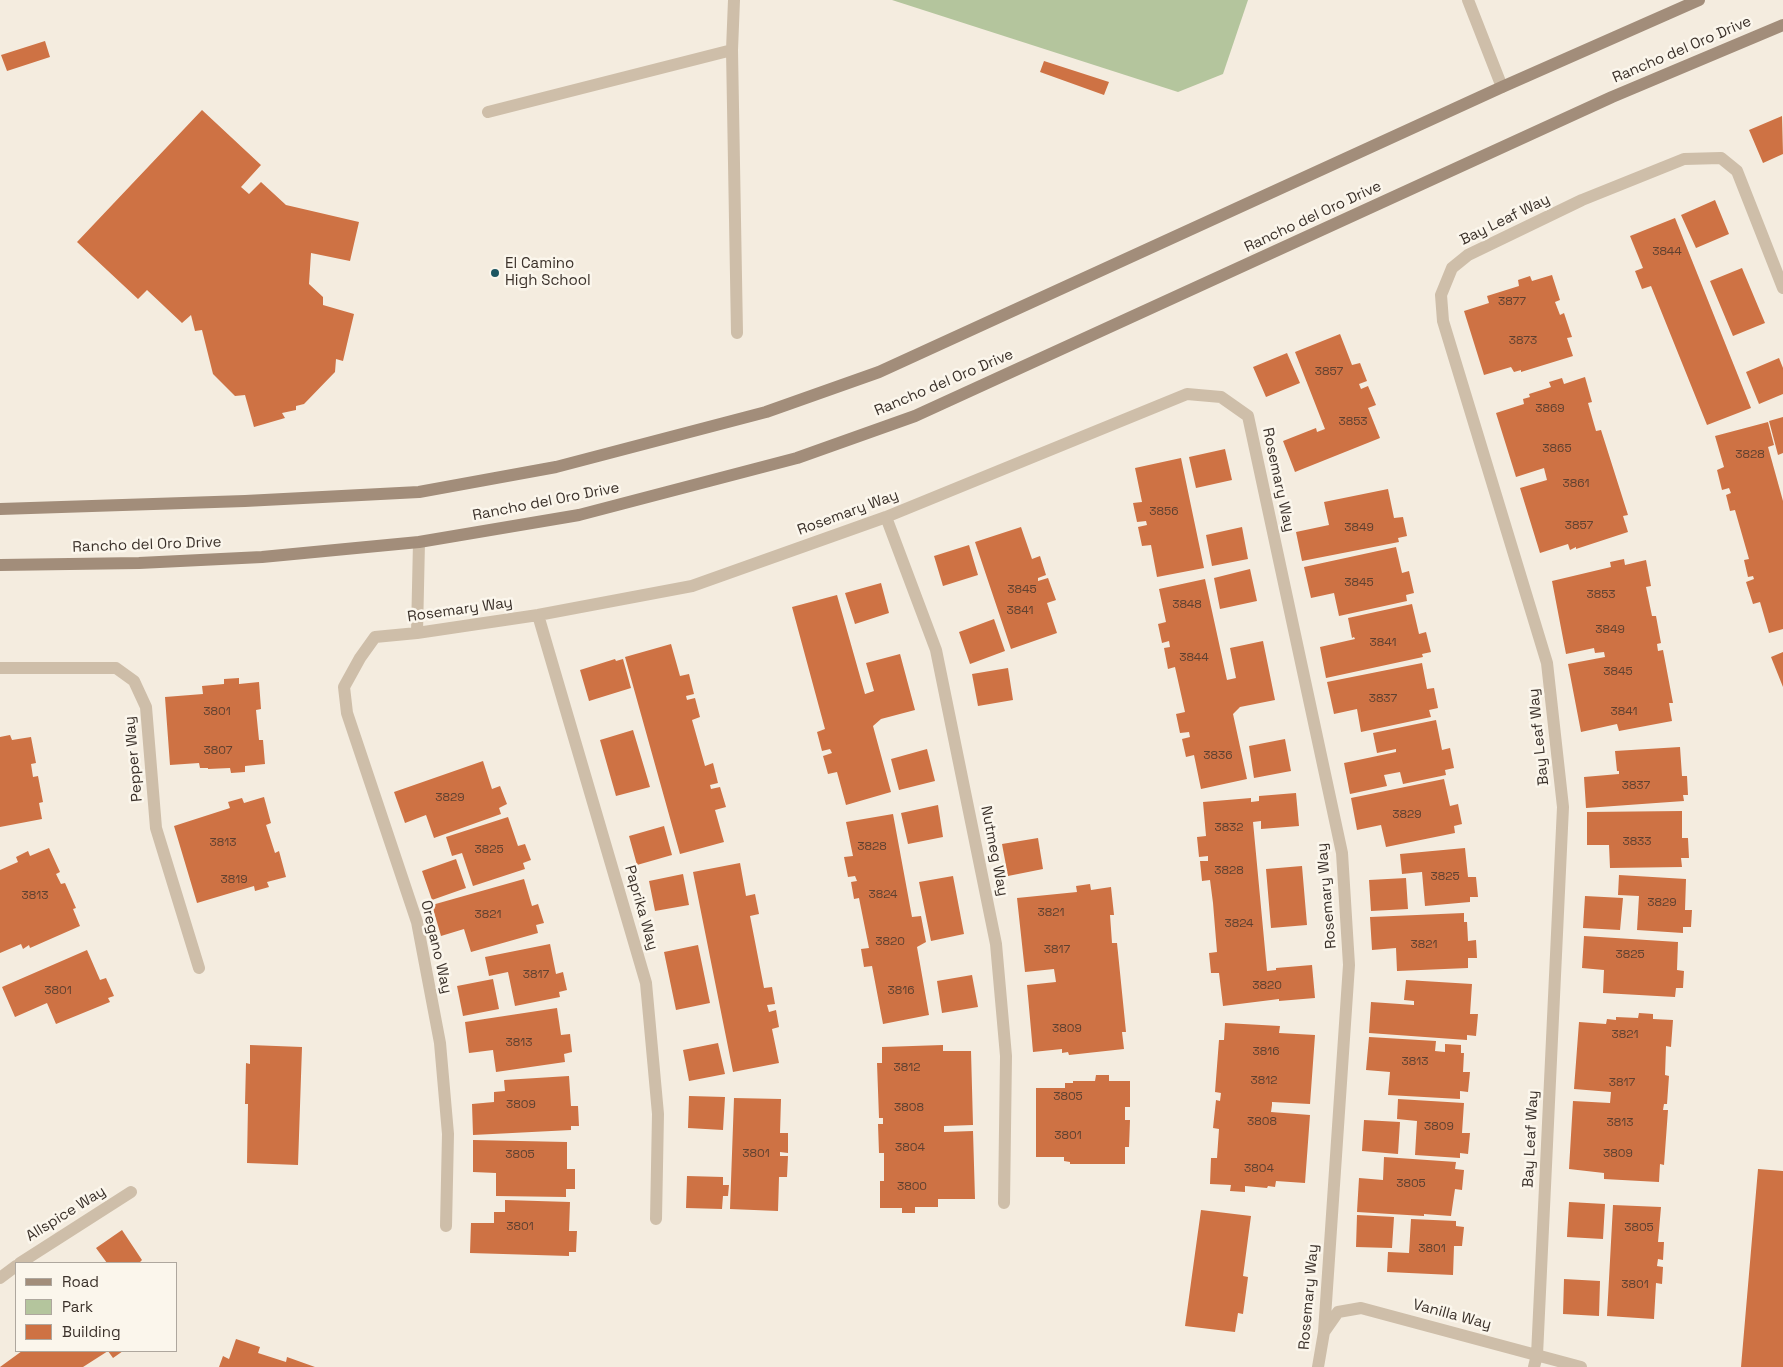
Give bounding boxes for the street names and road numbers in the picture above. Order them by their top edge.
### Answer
street label: Rancho del Oro Drive [1610,13,1754,87]
street label: Rancho del Oro Drive [1242,177,1384,257]
street label: Bay Leaf Way [1457,191,1553,249]
street label: Rancho del Oro Drive [872,346,1016,420]
street label: Rosemary Way [1258,426,1298,534]
street label: Rancho del Oro Drive [471,479,621,525]
street label: Rosemary Way [795,486,901,540]
street label: Rancho del Oro Drive [72,533,222,557]
street label: Rosemary Way [406,594,514,626]
street label: Bay Leaf Way [1525,688,1553,786]
street label: Pepper Way [121,715,147,803]
street label: Nutmeg Way [976,804,1012,898]
street label: Rosemary Way [1313,842,1341,950]
street label: Paprika Way [620,864,662,952]
street label: Oregano Way [416,898,456,996]
street label: Bay Leaf Way [1519,1090,1543,1188]
street label: Allspice Way [23,1182,109,1246]
street label: Rosemary Way [1295,1243,1323,1351]
street label: Vanilla Way [1411,1296,1493,1334]

